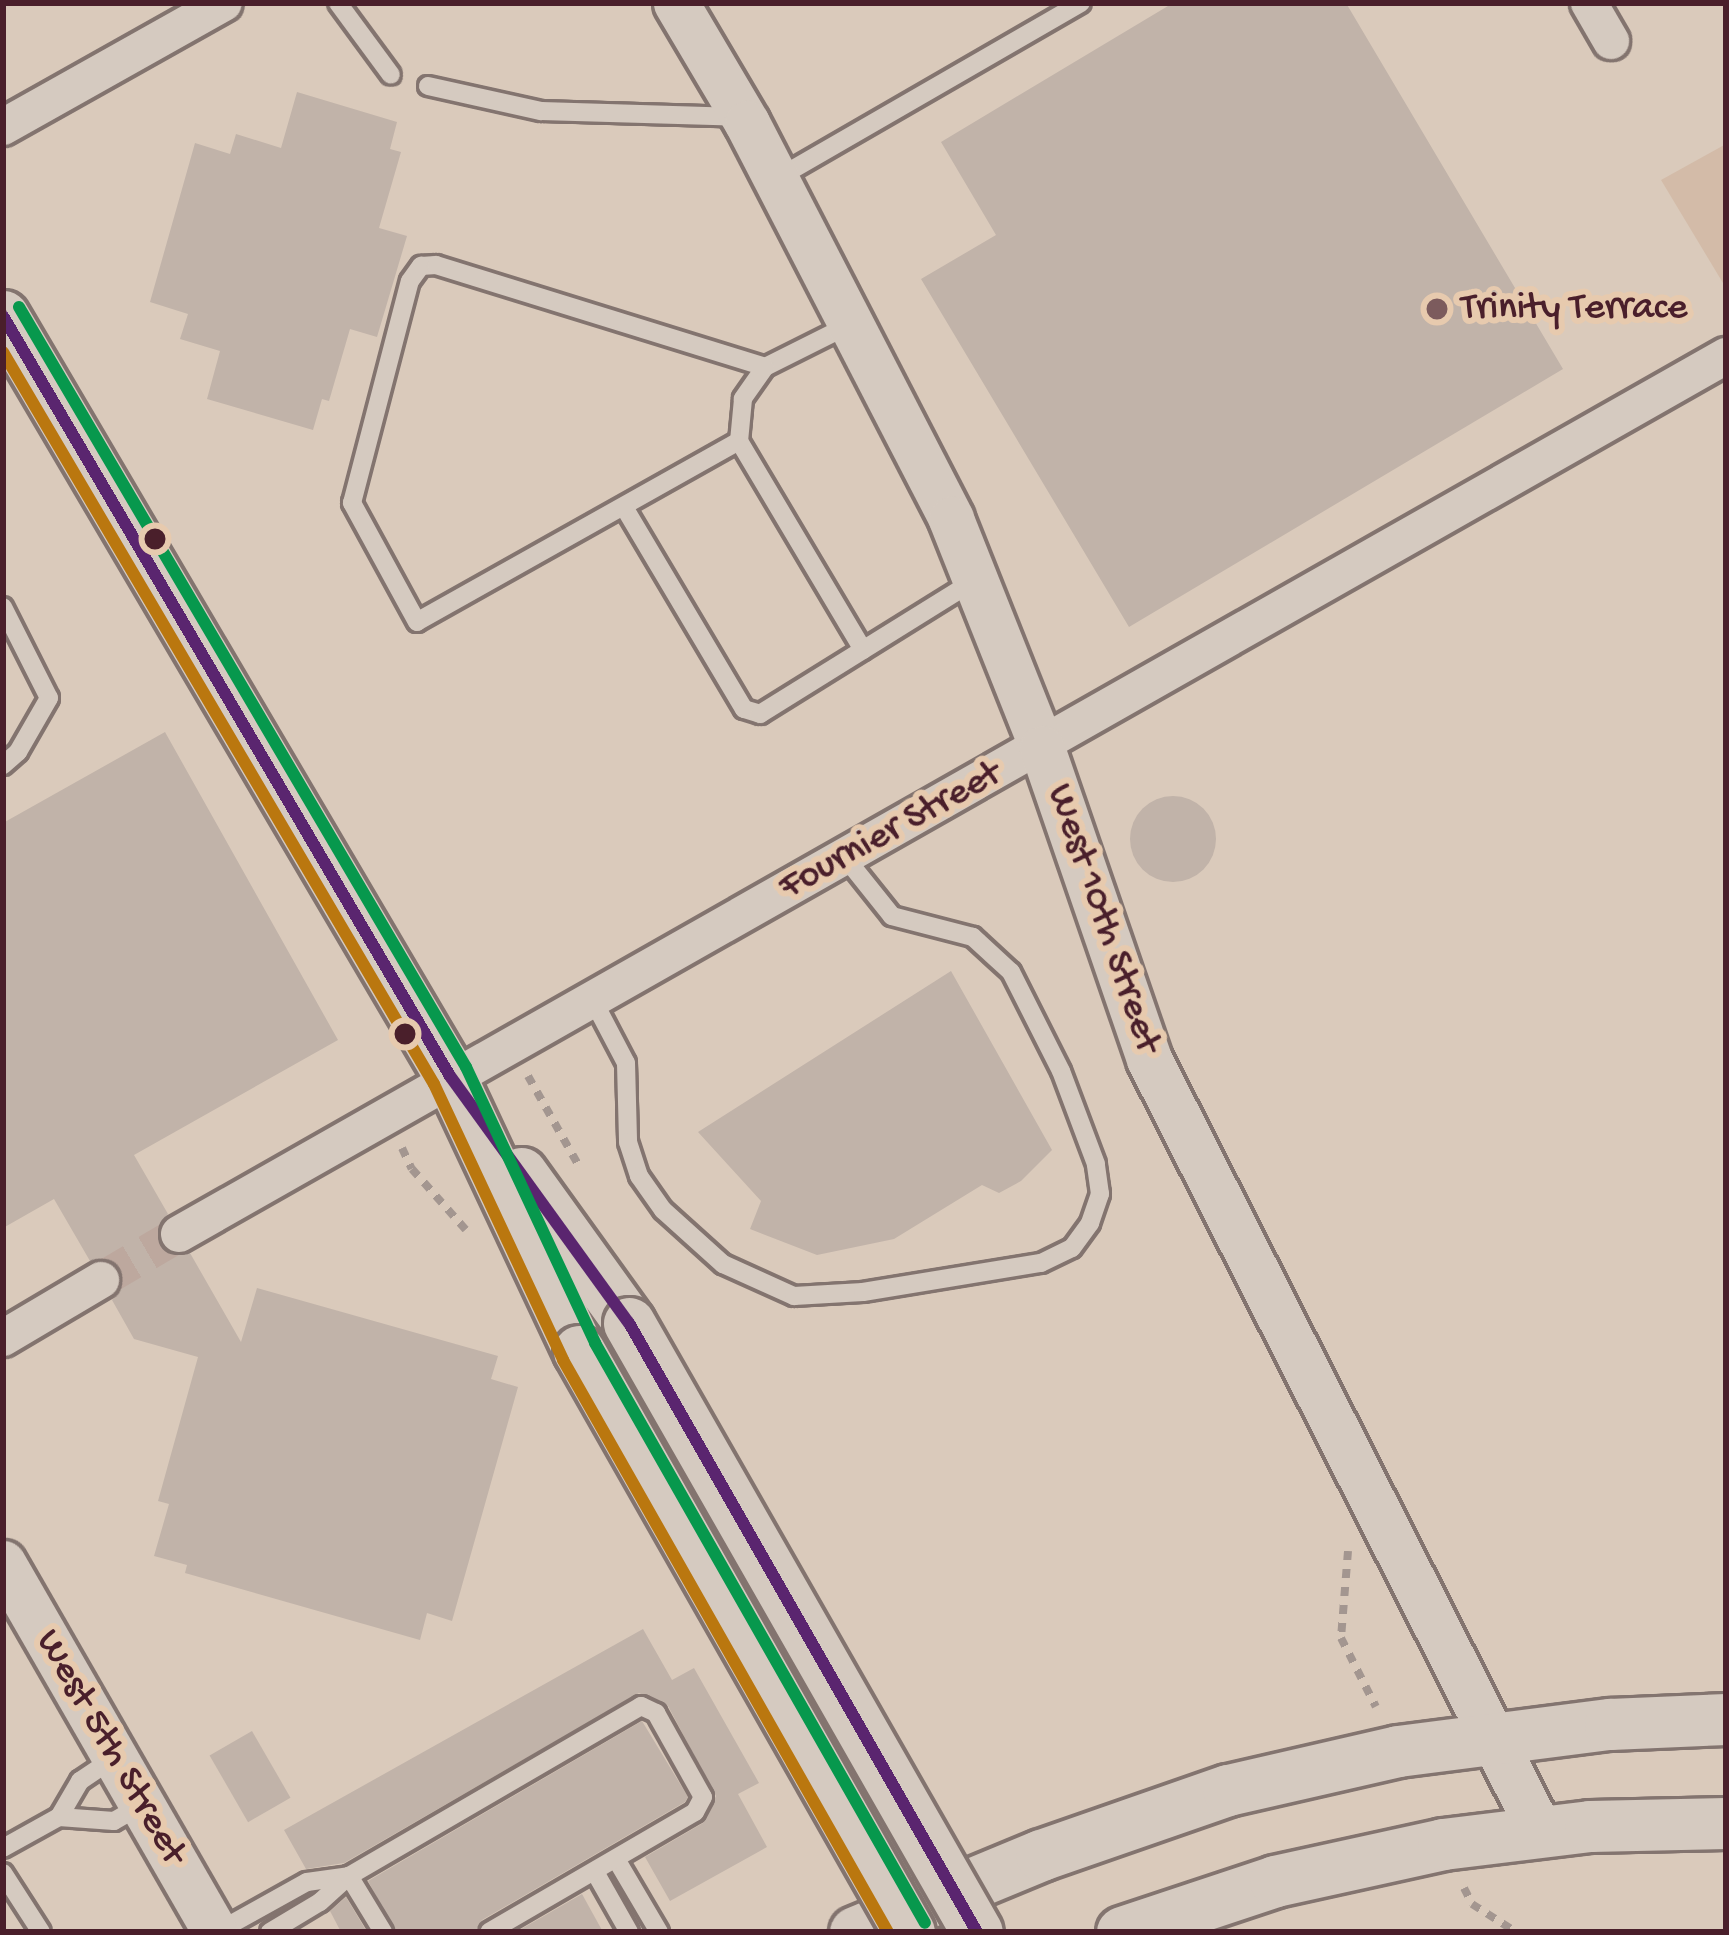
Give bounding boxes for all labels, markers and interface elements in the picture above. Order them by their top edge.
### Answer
place label: Trinity Terrace [1461,286,1687,332]
marker: Trinity Terrace [1424,296,1450,322]
unlabelled marker [144,528,166,550]
street label: Fournier Street [772,752,1010,912]
street label: West 10th Street [1034,779,1170,1059]
unlabelled marker [394,1023,416,1045]
street label: West 5th Street [23,1622,195,1874]

